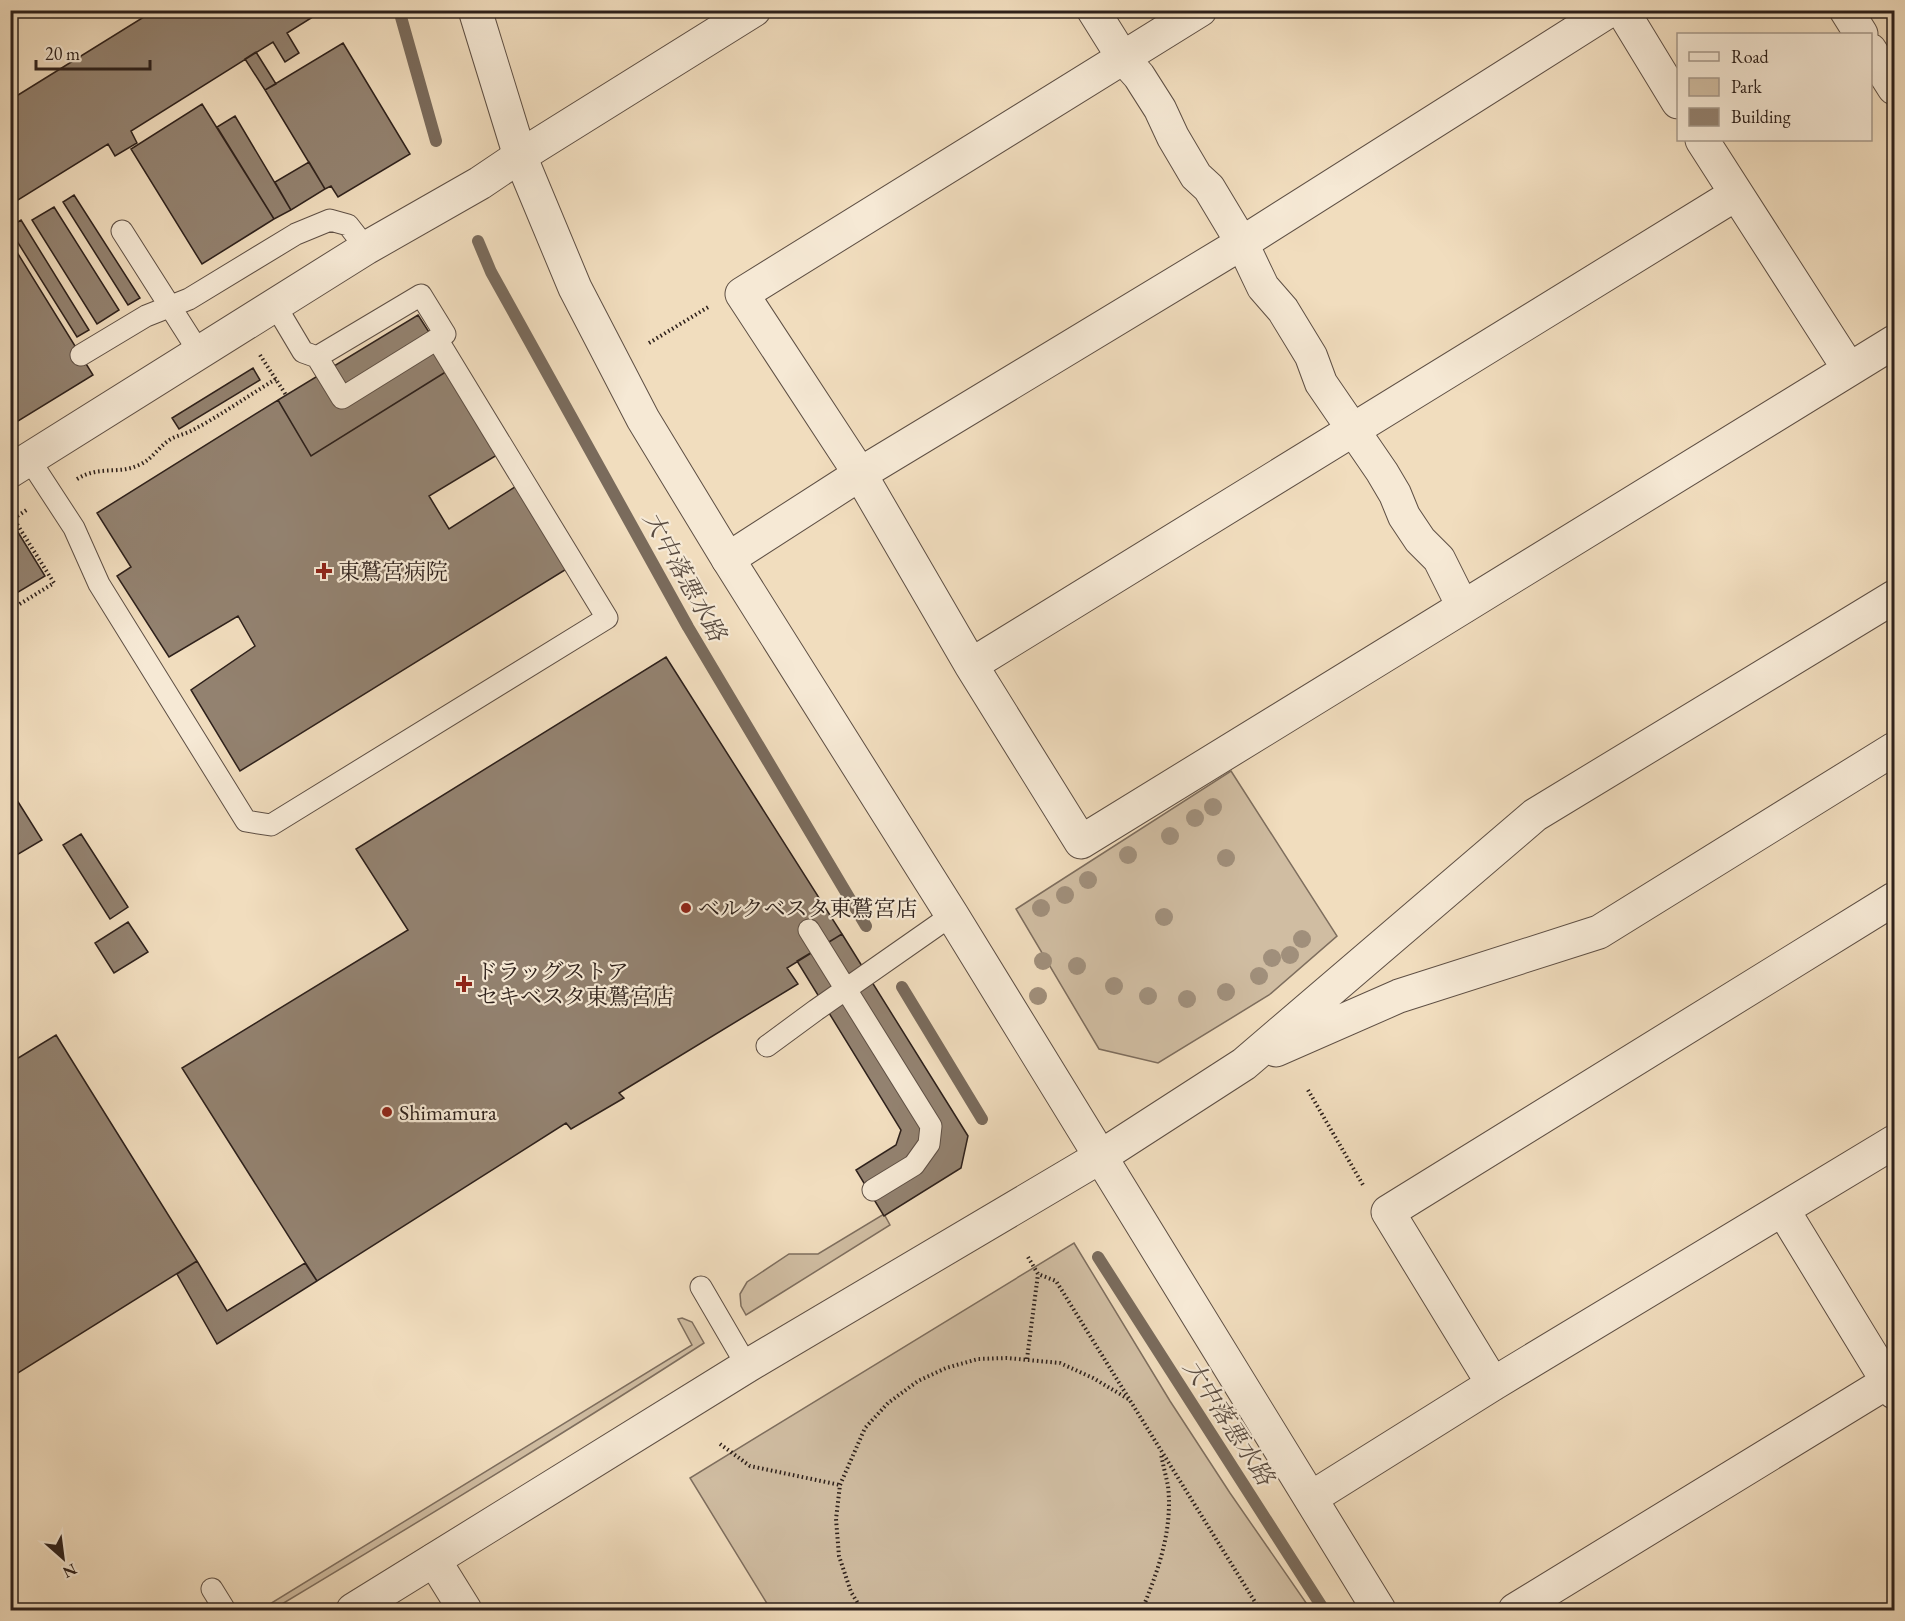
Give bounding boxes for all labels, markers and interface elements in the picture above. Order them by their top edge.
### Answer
scale bar [36,33,150,71]
legend [1677,33,1872,141]
text: 20 m [45,42,80,65]
text: Road [1731,45,1770,68]
text: Park [1731,75,1762,98]
text: Building [1731,105,1791,128]
water label: 大中落悪水路 [637,506,734,648]
place label: 東鷲宮病院 [338,557,448,586]
marker: 東鷲宮病院 [315,562,333,580]
place label: ベルクベスタ東鷲宮店 [698,894,918,923]
marker: ベルクベスタ東鷲宮店 [679,901,693,915]
place label: ドラッグストア セキベスタ東鷲宮店 [476,957,674,1011]
marker: ドラッグストア セキベスタ東鷲宮店 [457,977,471,991]
place label: Shimamura [399,1098,497,1127]
marker: Shimamura [380,1105,394,1119]
water label: 大中落悪水路 [1177,1353,1282,1493]
north arrow [33,1528,93,1588]
text: N [59,1558,80,1583]

